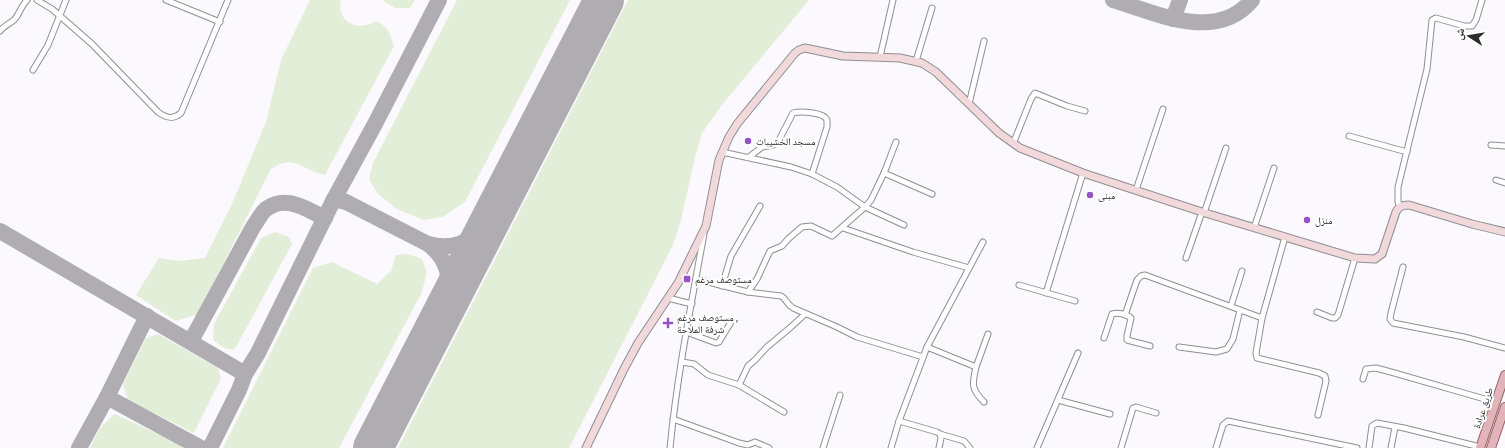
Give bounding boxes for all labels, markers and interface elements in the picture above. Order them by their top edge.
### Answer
north arrow [1449,16,1489,56]
text: ش [1452,27,1468,41]
marker: مسجد الخشيبات [743,136,753,146]
place label: مسجد الخشيبات [756,136,816,147]
marker: مبنى [1085,190,1095,200]
place label: مبنى [1098,190,1116,202]
marker: منزل [1302,215,1312,225]
place label: منزل [1315,215,1333,227]
marker: مستوصف مرغم [682,274,692,284]
place label: مستوصف مرغم [695,274,752,287]
place label: مستوصف مرغم , شرفة الملاحة [677,312,738,335]
marker: مستوصف مرغم , شرفة الملاحة [662,317,674,329]
street label: طريق عرادة [1471,386,1496,430]

